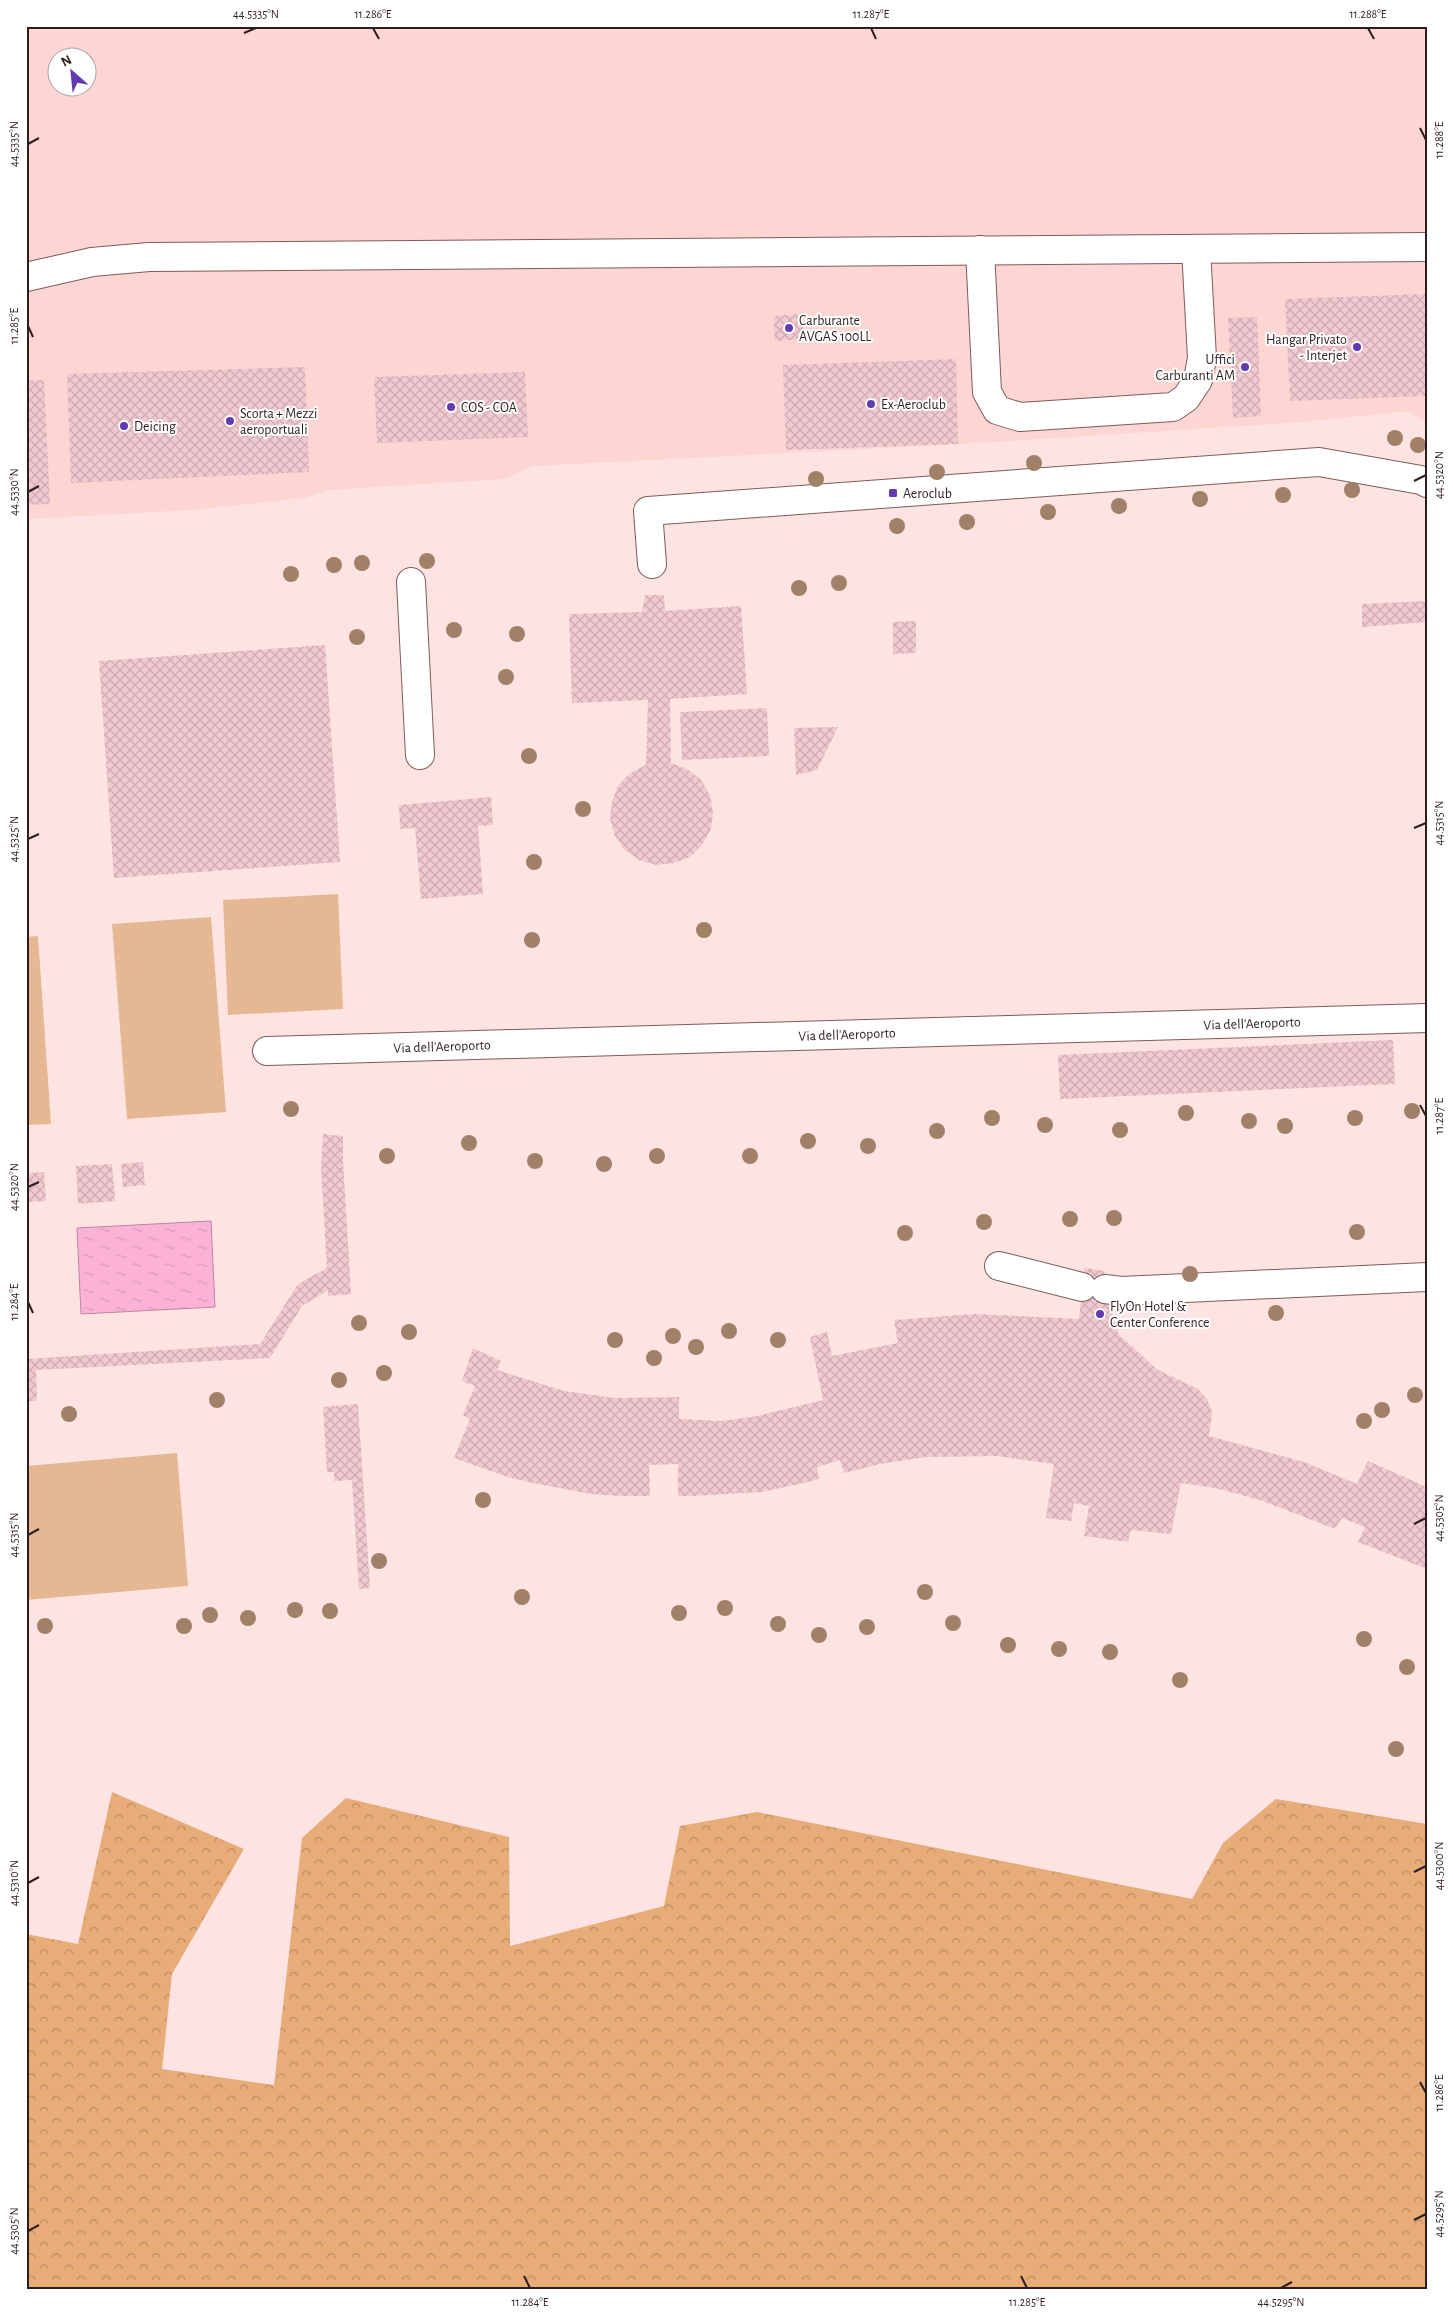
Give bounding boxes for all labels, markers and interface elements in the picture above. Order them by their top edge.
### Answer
text: 44.5335°N [233,8,279,20]
text: 11.286°E [354,8,392,20]
text: 11.287°E [853,8,889,20]
text: 11.288°E [1349,8,1387,20]
north arrow [48,48,98,98]
text: N [59,53,74,70]
text: 44.5335°N [8,121,20,167]
text: 11.288°E [1433,121,1445,159]
text: 11.285°E [8,308,20,344]
place label: Carburante AVGAS 100LL [799,314,871,344]
marker: Carburante AVGAS 100LL [783,322,795,334]
place label: Hangar Privato - Interjet [1266,333,1348,363]
marker: Hangar Privato - Interjet [1351,341,1363,353]
place label: Uffici Carburanti AM [1155,353,1235,383]
marker: Uffici Carburanti AM [1239,361,1251,373]
marker: Ex-Aeroclub [865,398,877,410]
place label: Ex-Aeroclub [881,398,946,412]
marker: COS - COA [445,401,457,413]
place label: COS - COA [461,401,517,415]
place label: Scorta + Mezzi aeroportuali [240,407,317,437]
marker: Scorta + Mezzi aeroportuali [224,415,236,427]
marker: Deicing [118,420,130,432]
place label: Deicing [134,420,176,434]
text: 44.5320°N [1433,451,1445,499]
text: 44.5330°N [8,468,20,516]
marker: Aeroclub [887,487,899,499]
place label: Aeroclub [903,487,952,501]
text: 44.5315°N [1433,800,1445,846]
text: 44.5325°N [8,816,20,862]
street label: Via dell'Aeroporto [1203,1015,1301,1033]
street label: Via dell'Aeroporto [798,1026,896,1044]
street label: Via dell'Aeroporto [393,1038,491,1056]
text: 11.287°E [1433,1098,1445,1134]
text: 44.5320°N [8,1163,20,1211]
text: 11.284°E [8,1283,20,1321]
place label: FlyOn Hotel & Center Conference [1110,1300,1210,1330]
marker: FlyOn Hotel & Center Conference [1094,1308,1106,1320]
text: 44.5305°N [1433,1494,1445,1542]
text: 44.5315°N [8,1512,20,1558]
text: 44.5300°N [1433,1842,1445,1890]
text: 44.5310°N [8,1860,20,1906]
text: 11.286°E [1433,2074,1445,2112]
text: 44.5295°N [1433,2190,1445,2238]
text: 44.5305°N [8,2207,20,2255]
text: 11.284°E [511,2296,549,2308]
text: 11.285°E [1009,2296,1045,2308]
text: 44.5295°N [1257,2296,1305,2308]

